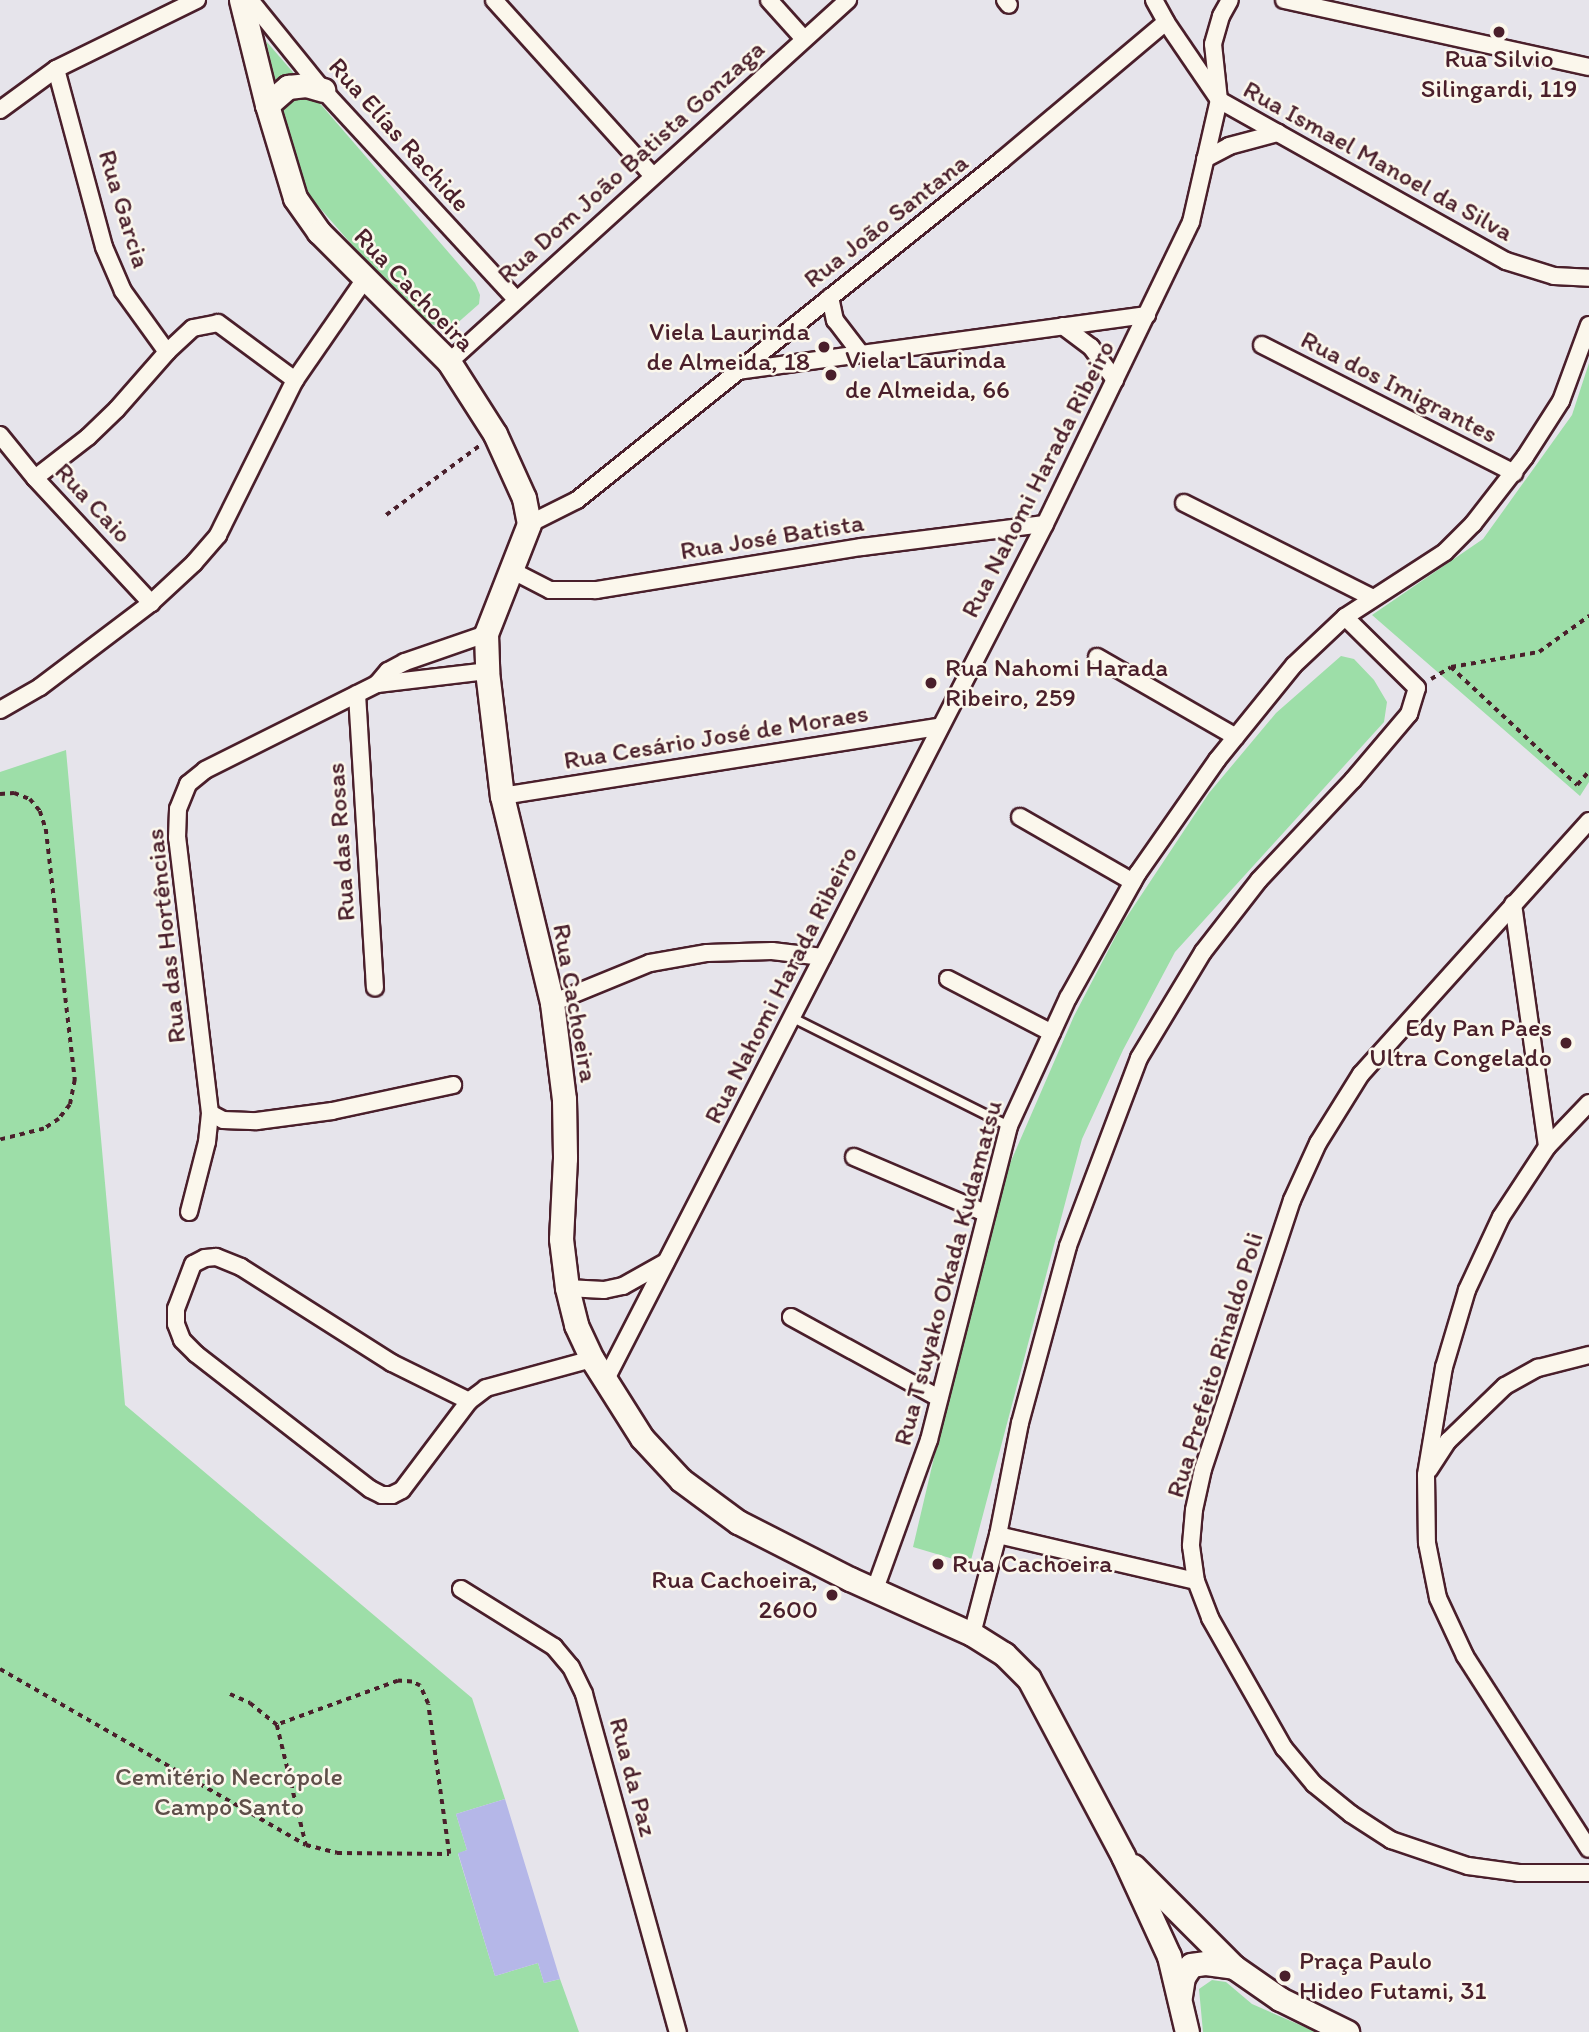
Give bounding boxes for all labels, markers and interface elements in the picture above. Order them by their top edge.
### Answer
marker: Rua Silvio Silingardi, 119 [1491,24,1507,40]
street label: Rua Dom João Batista Gonzaga [491,33,771,291]
place label: Rua Silvio Silingardi, 119 [1421,43,1577,104]
street label: Rua Elías Rachide [322,52,476,218]
street label: Rua Ismael Manoel da Silva [1237,73,1519,249]
street label: Rua Garcia [91,146,157,272]
street label: Rua João Santana [797,147,975,295]
street label: Rua Cachoeira [347,222,481,358]
place label: Viela Laurinda de Almeida, 18 [648,316,810,378]
street label: Rua dos Imigrantes [1295,324,1503,450]
street label: Rua Nahomi Harada Ribeiro [955,335,1121,623]
marker: Viela Laurinda de Almeida, 18 [816,339,832,355]
place label: Viela Laurinda de Almeida, 66 [845,344,1009,406]
marker: Viela Laurinda de Almeida, 66 [823,367,839,383]
street label: Rua Caio [48,456,138,550]
street label: Rua José Batista [678,507,866,567]
place label: Rua Nahomi Harada Ribeiro, 259 [945,652,1167,714]
marker: Rua Nahomi Harada Ribeiro, 259 [923,675,939,691]
street label: Rua Cesário José de Moraes [562,698,870,776]
street label: Rua das Rosas [320,762,362,922]
street label: Rua das Hortências [139,827,193,1045]
street label: Rua Nahomi Harada Ribeiro [698,841,864,1129]
street label: Rua Cachoeira [546,922,604,1084]
place label: Edy Pan Paes Ultra Congelado [1369,1012,1552,1074]
marker: Edy Pan Paes Ultra Congelado [1558,1035,1574,1051]
street label: Rua Tsuyako Okada Kudamatsu [888,1100,1008,1446]
street label: Rua Prefeito Rinaldo Poli [1160,1229,1270,1501]
place label: Rua Cachoeira [952,1548,1112,1580]
marker: Rua Cachoeira [930,1556,946,1572]
place label: Rua Cachoeira, 2600 [652,1564,818,1626]
marker: Rua Cachoeira, 2600 [824,1587,840,1603]
street label: Rua da Paz [602,1714,664,1840]
park label: Cemitério Necrópole Campo Santo [115,1761,343,1823]
place label: Praça Paulo Hideo Futami, 31 [1299,1945,1485,2007]
marker: Praça Paulo Hideo Futami, 31 [1277,1968,1293,1984]

